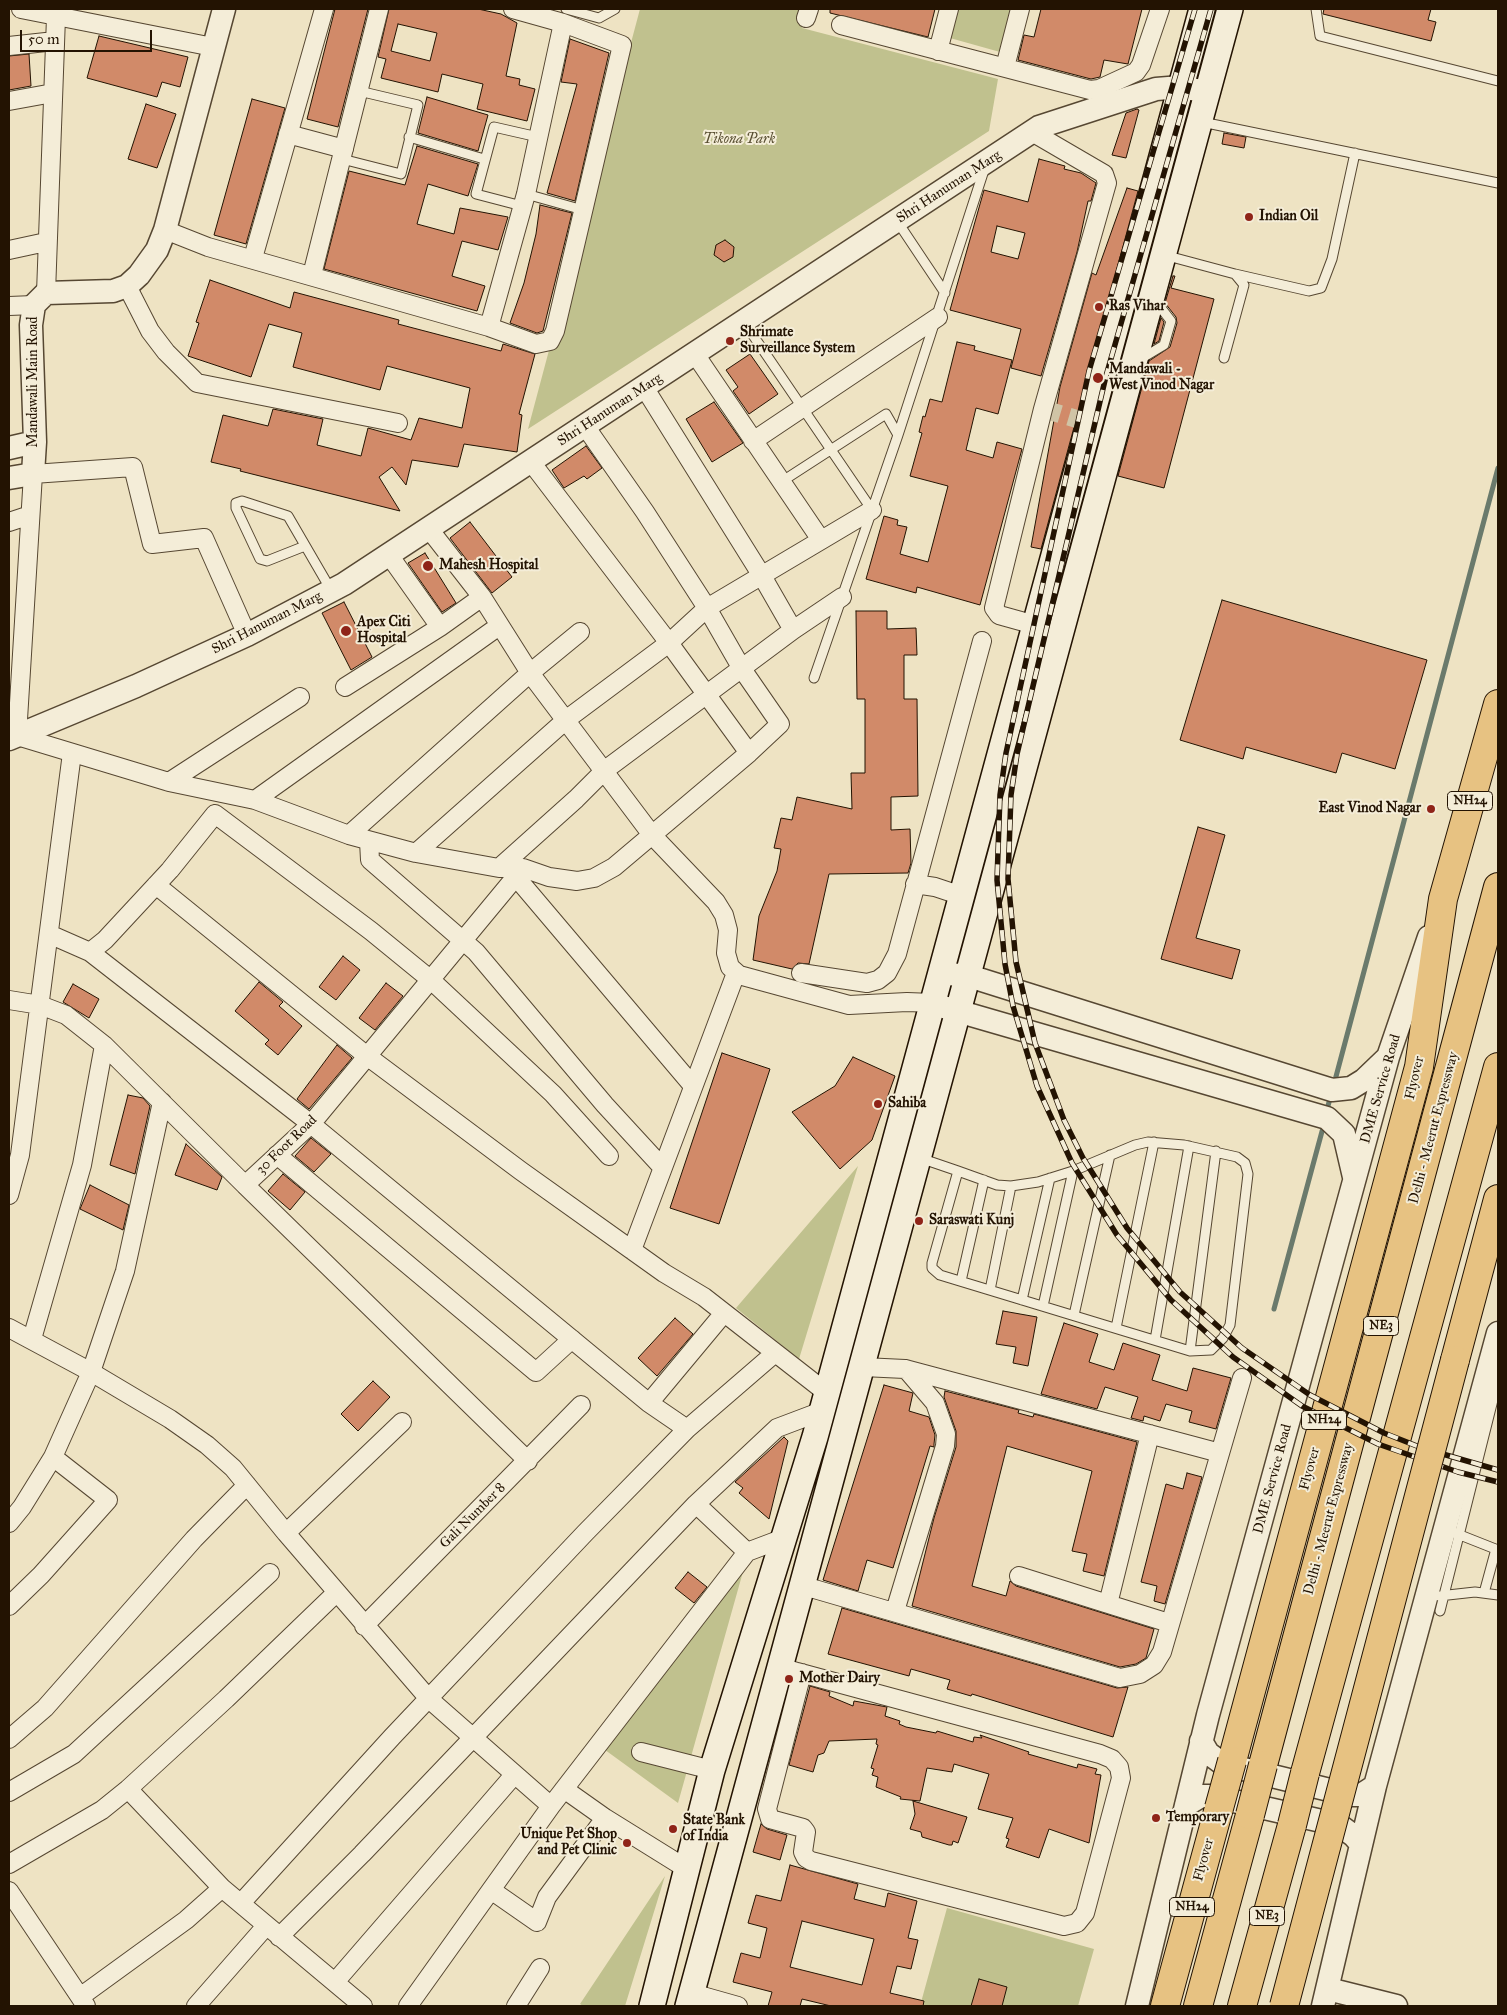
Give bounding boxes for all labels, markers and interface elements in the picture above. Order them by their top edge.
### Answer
scale bar [22,20,155,52]
text: 50 m [28,30,60,48]
park label: Tikona Park [703,132,775,148]
street label: Shri Hanuman Marg [894,147,1004,227]
place label: Indian Oil [1259,209,1318,225]
marker: Indian Oil [1243,211,1255,223]
place label: Ras Vihar [1109,299,1165,315]
marker: Ras Vihar [1093,301,1105,313]
street label: Mandawali Main Road [26,316,42,448]
place label: Shrimate Surveillance System [740,325,855,358]
marker: Shrimate Surveillance System [724,335,736,347]
place label: Mandawali - West Vinod Nagar [1109,362,1214,394]
street label: Shri Hanuman Marg [555,370,665,450]
marker: Mandawali - West Vinod Nagar [1091,371,1105,385]
place label: Mahesh Hospital [439,558,538,574]
marker: Mahesh Hospital [421,559,435,573]
street label: Shri Hanuman Marg [209,588,325,658]
place label: Apex Citi Hospital [357,615,411,648]
marker: Apex Citi Hospital [339,624,353,638]
road number: NH24 [1448,791,1492,810]
place label: East Vinod Nagar [1318,801,1421,817]
marker: East Vinod Nagar [1425,803,1437,815]
street label: DME Service Road [1357,1032,1405,1146]
street label: Delhi - Meerut Expressway [1406,1050,1462,1206]
street label: Flyover [1402,1055,1428,1101]
place label: Sahiba [888,1096,926,1112]
marker: Sahiba [872,1098,884,1110]
street label: 30 Foot Road [253,1112,321,1178]
place label: Saraswati Kunj [929,1213,1014,1229]
marker: Saraswati Kunj [913,1215,925,1227]
road number: NE3 [1364,1316,1398,1335]
road number: NH24 [1302,1410,1346,1430]
street label: DME Service Road [1250,1422,1296,1536]
street label: Delhi - Meerut Expressway [1301,1441,1357,1597]
street label: Flyover [1296,1446,1324,1492]
street label: Gali Number 8 [437,1480,509,1552]
place label: Mother Dairy [799,1671,880,1687]
marker: Mother Dairy [783,1673,795,1685]
place label: Temporary [1166,1810,1229,1826]
marker: Temporary [1150,1812,1162,1824]
place label: State Bank of India [683,1813,745,1845]
marker: State Bank of India [667,1823,679,1835]
place label: Unique Pet Shop and Pet Clinic [521,1827,617,1860]
marker: Unique Pet Shop and Pet Clinic [621,1837,633,1849]
street label: Flyover [1190,1837,1218,1883]
road number: NH24 [1170,1898,1214,1916]
road number: NE3 [1250,1906,1284,1925]

